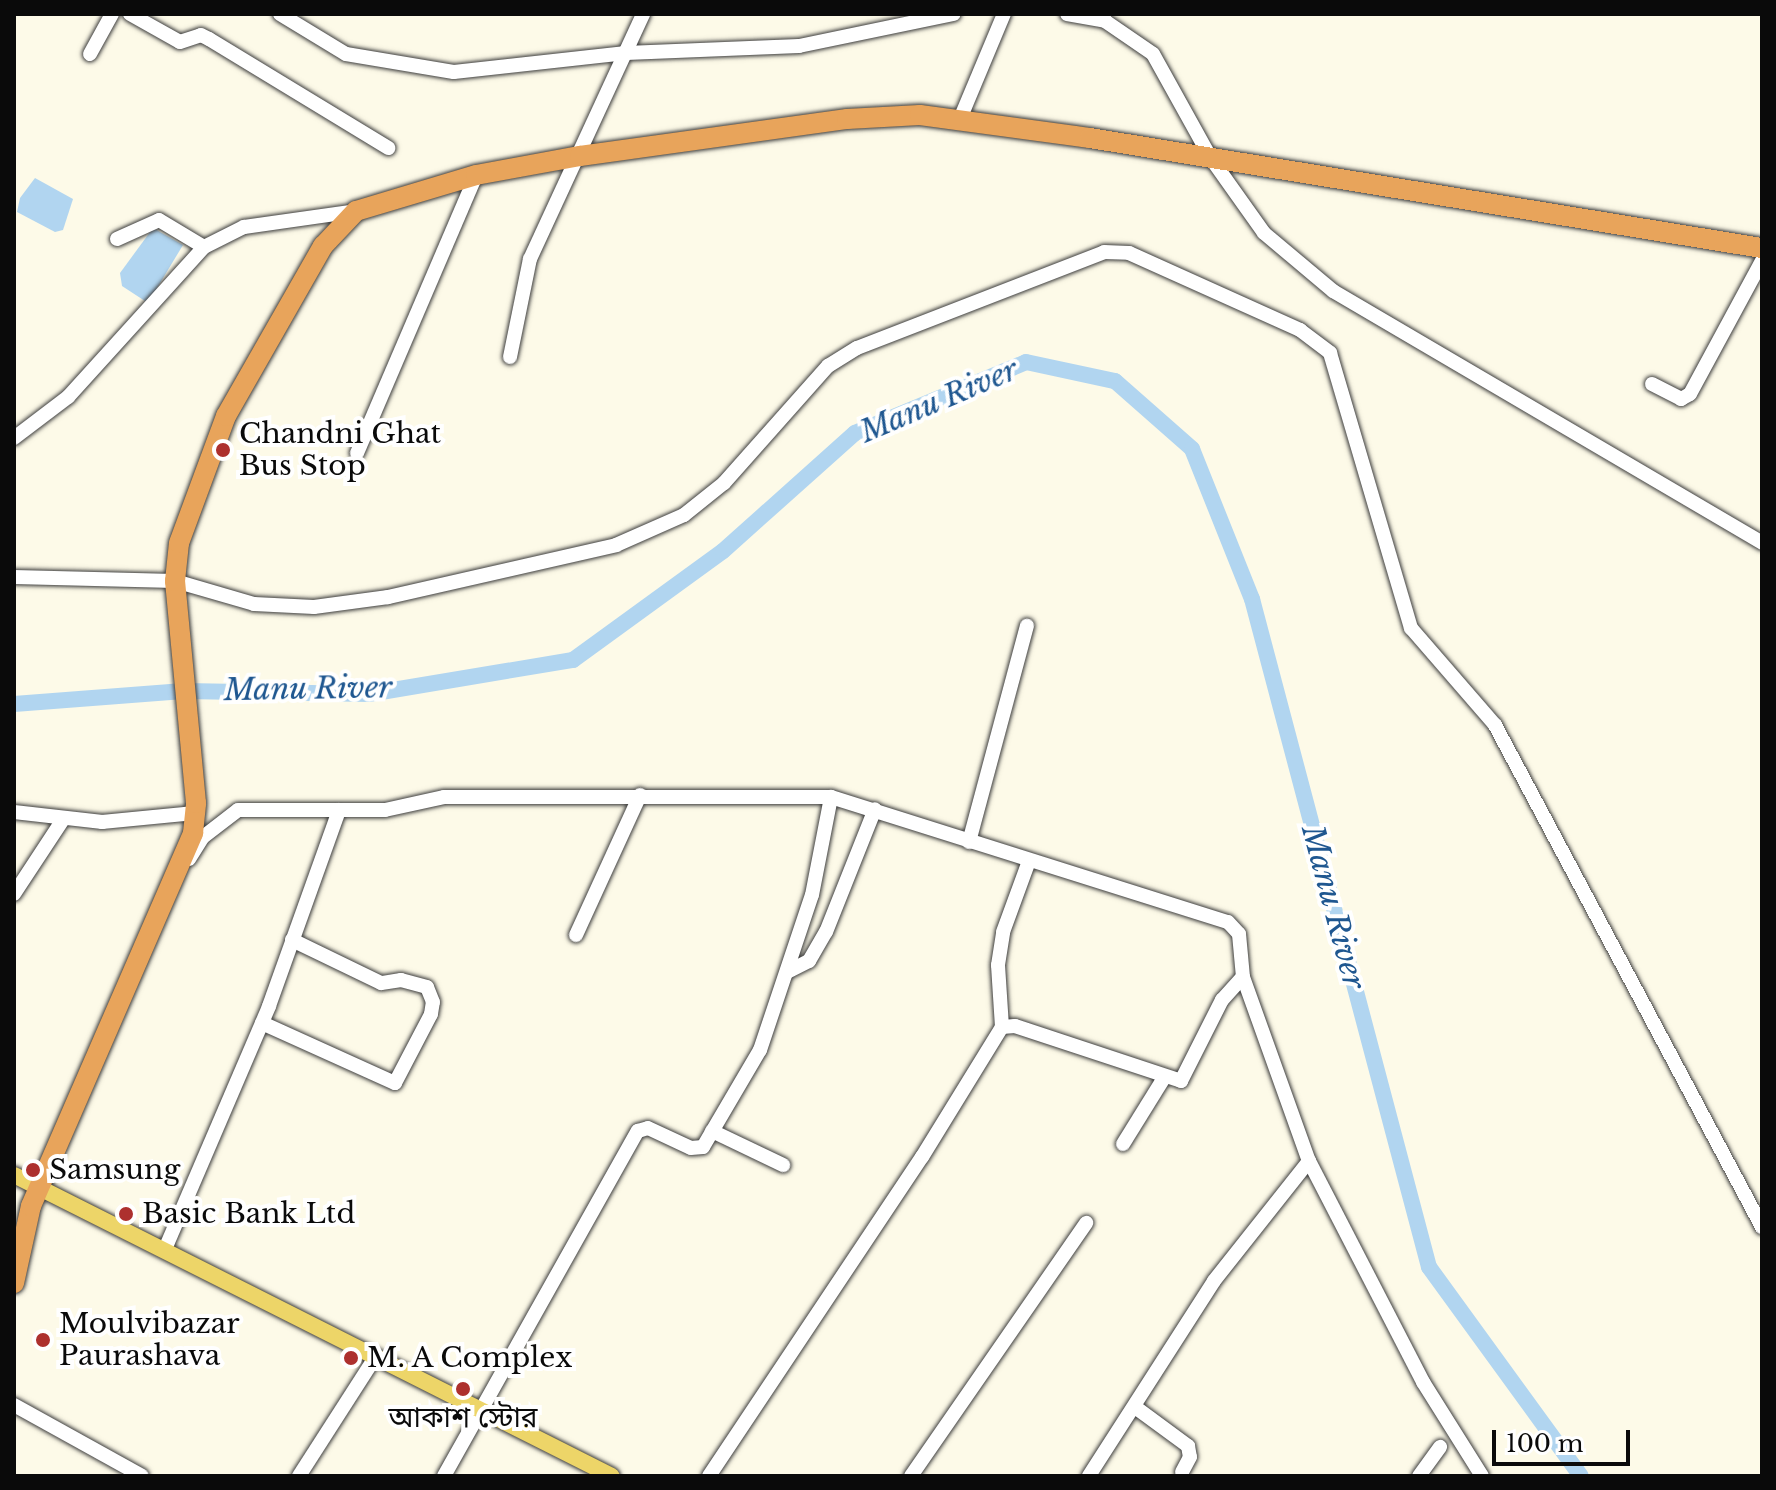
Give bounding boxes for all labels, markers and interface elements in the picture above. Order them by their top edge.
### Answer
water label: Manu River [854,351,1024,451]
place label: Chandni Ghat Bus Stop [239,417,441,483]
marker: Chandni Ghat Bus Stop [214,441,232,459]
water label: Manu River [223,670,393,708]
water label: Manu River [1294,821,1372,993]
place label: Samsung [49,1153,180,1187]
marker: Samsung [24,1161,42,1179]
place label: Basic Bank Ltd [142,1197,356,1231]
marker: Basic Bank Ltd [117,1205,135,1223]
place label: Moulvibazar Paurashava [59,1307,240,1373]
marker: Moulvibazar Paurashava [34,1331,52,1349]
place label: M. A Complex [367,1341,574,1375]
marker: M. A Complex [342,1349,360,1367]
marker: আকাশ স্টোর [454,1380,472,1398]
place label: আকাশ স্টোর [388,1401,538,1435]
scale bar [1496,1414,1634,1464]
text: 100 m [1506,1429,1584,1458]

